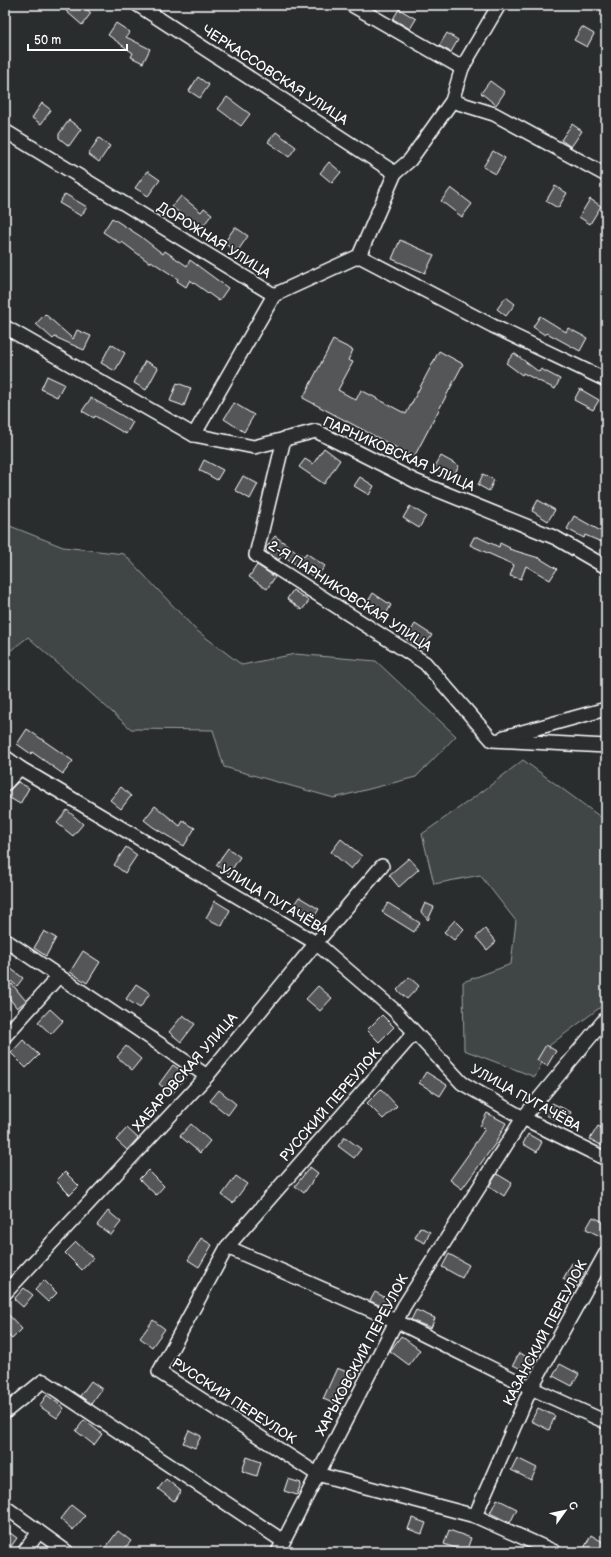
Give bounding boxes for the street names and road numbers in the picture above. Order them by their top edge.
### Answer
street label: ЧЕРКАССОВСКАЯ УЛИЦА [199,21,352,129]
street label: ДОРОЖНАЯ УЛИЦА [154,198,274,282]
street label: ПАРНИКОВСКАЯ УЛИЦА [320,413,478,495]
street label: 2-Я ПАРНИКОВСКАЯ УЛИЦА [265,537,435,656]
street label: УЛИЦА ПУГАЧЁВА [217,860,332,939]
street label: ХАБАРОВСКАЯ УЛИЦА [129,1009,241,1135]
street label: РУССКИЙ ПЕРЕУЛОК [276,1044,385,1165]
street label: УЛИЦА ПУГАЧЁВА [468,1060,585,1136]
street label: КАЗАНСКИЙ ПЕРЕУЛОК [499,1257,591,1409]
street label: ХАРЬКОВСКИЙ ПЕРЕУЛОК [312,1270,412,1439]
street label: РУССКИЙ ПЕРЕУЛОК [169,1354,300,1448]

